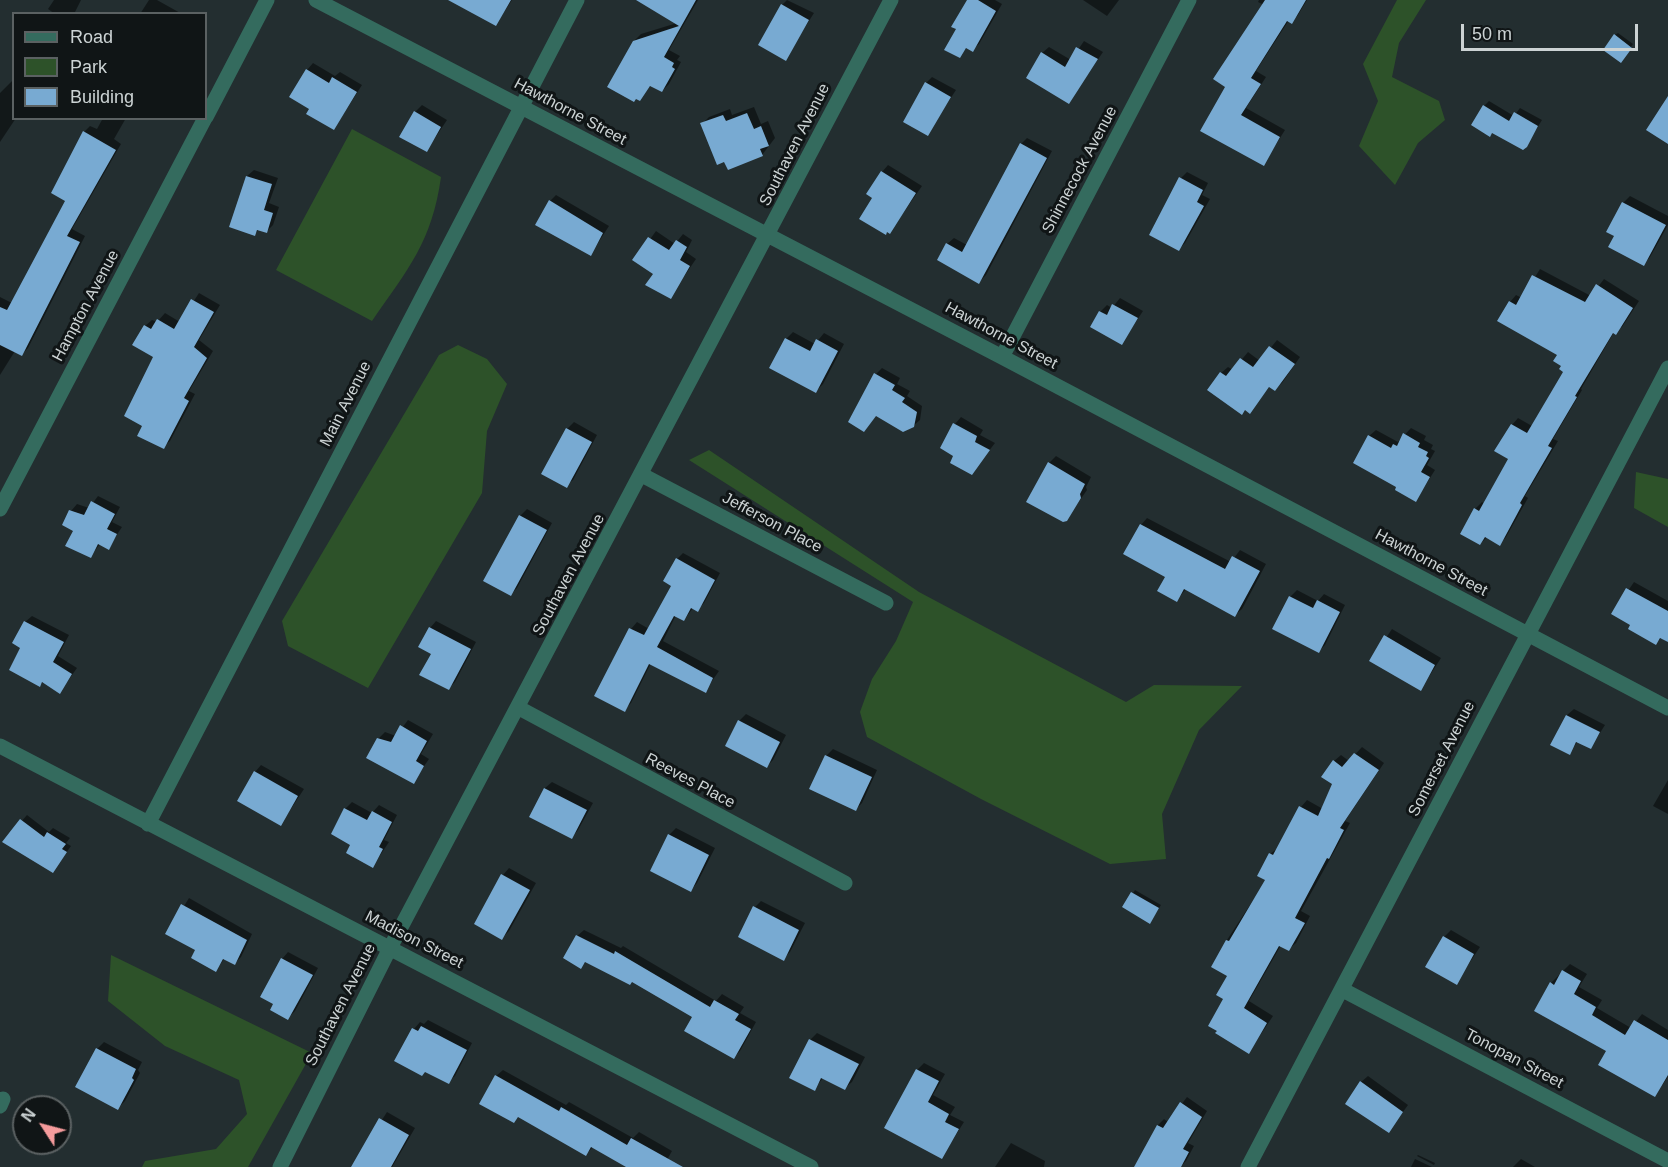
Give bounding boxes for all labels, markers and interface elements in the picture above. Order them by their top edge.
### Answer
legend [12,12,207,120]
scale bar [1464,12,1641,50]
text: 50 m [1472,24,1512,44]
text: Road [70,27,113,47]
text: Park [70,57,107,77]
street label: Hawthorne Street [511,74,629,150]
street label: Southaven Avenue [756,81,834,209]
text: Building [70,87,134,107]
street label: Shinnecock Avenue [1038,103,1122,237]
street label: Hampton Avenue [49,247,123,365]
street label: Hawthorne Street [942,298,1060,374]
street label: Main Avenue [316,358,376,450]
street label: Jefferson Place [719,489,825,557]
street label: Southaven Avenue [529,511,609,639]
street label: Hawthorne Street [1372,525,1490,601]
street label: Somerset Avenue [1405,698,1479,820]
street label: Reeves Place [642,749,738,813]
street label: Madison Street [362,907,466,973]
street label: Southaven Avenue [302,941,380,1069]
street label: Tonopan Street [1462,1025,1566,1093]
north arrow [12,1095,72,1155]
text: N [18,1106,39,1125]

